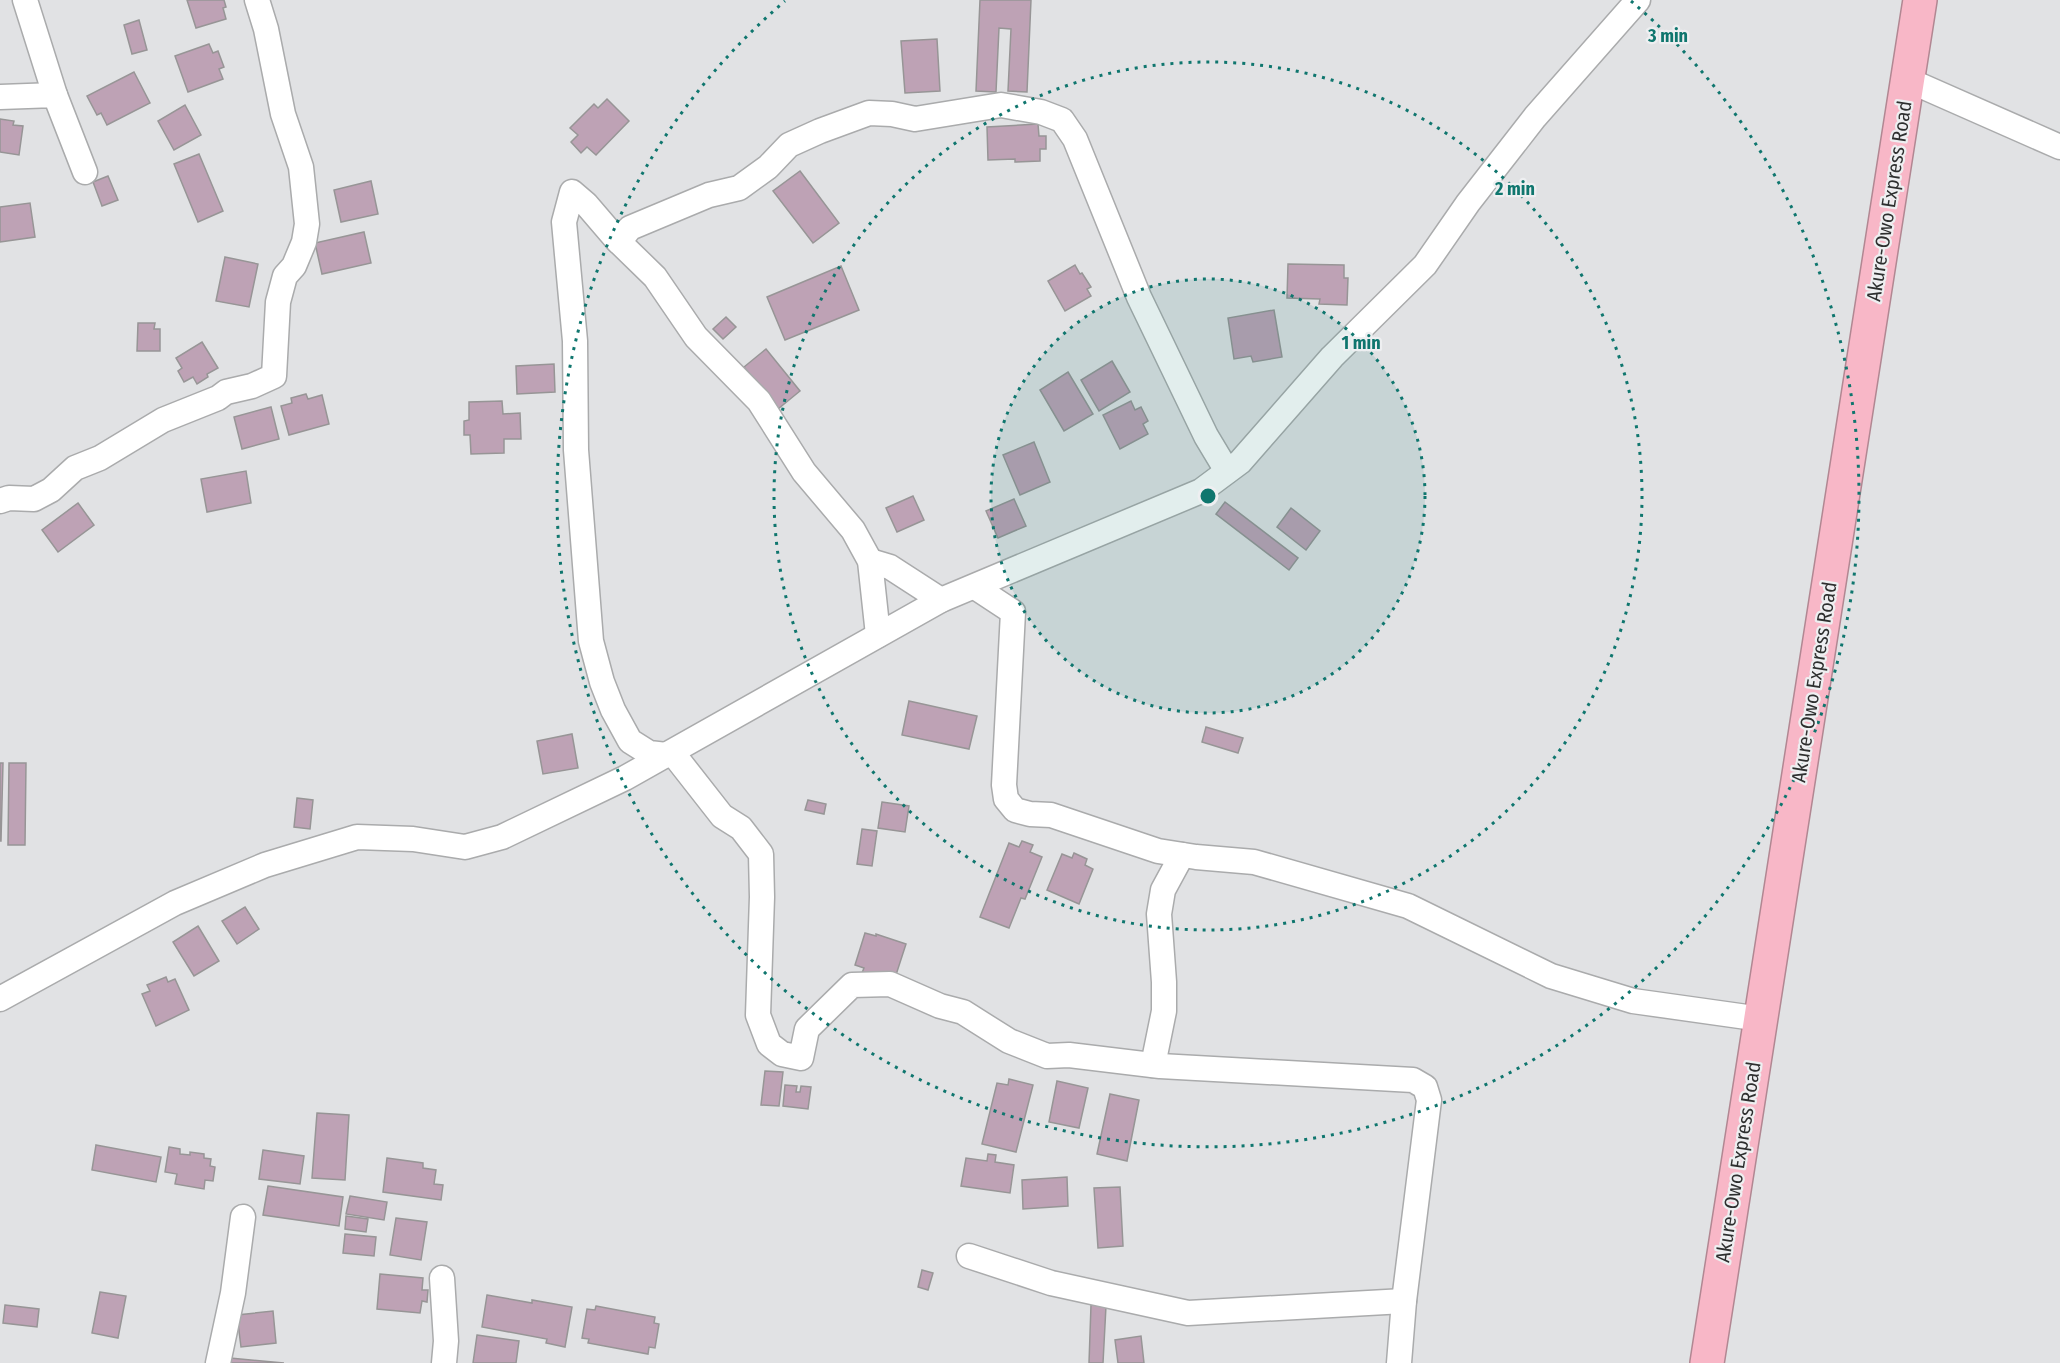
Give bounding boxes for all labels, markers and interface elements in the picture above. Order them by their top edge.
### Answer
text: 3 min [1647,25,1688,47]
street label: Akure-Owo Express Road [1861,99,1917,303]
text: 2 min [1494,178,1535,200]
text: 1 min [1341,332,1381,354]
centre of rings [1198,486,1218,506]
street label: Akure-Owo Express Road [1786,580,1842,784]
street label: Akure-Owo Express Road [1710,1060,1766,1264]

